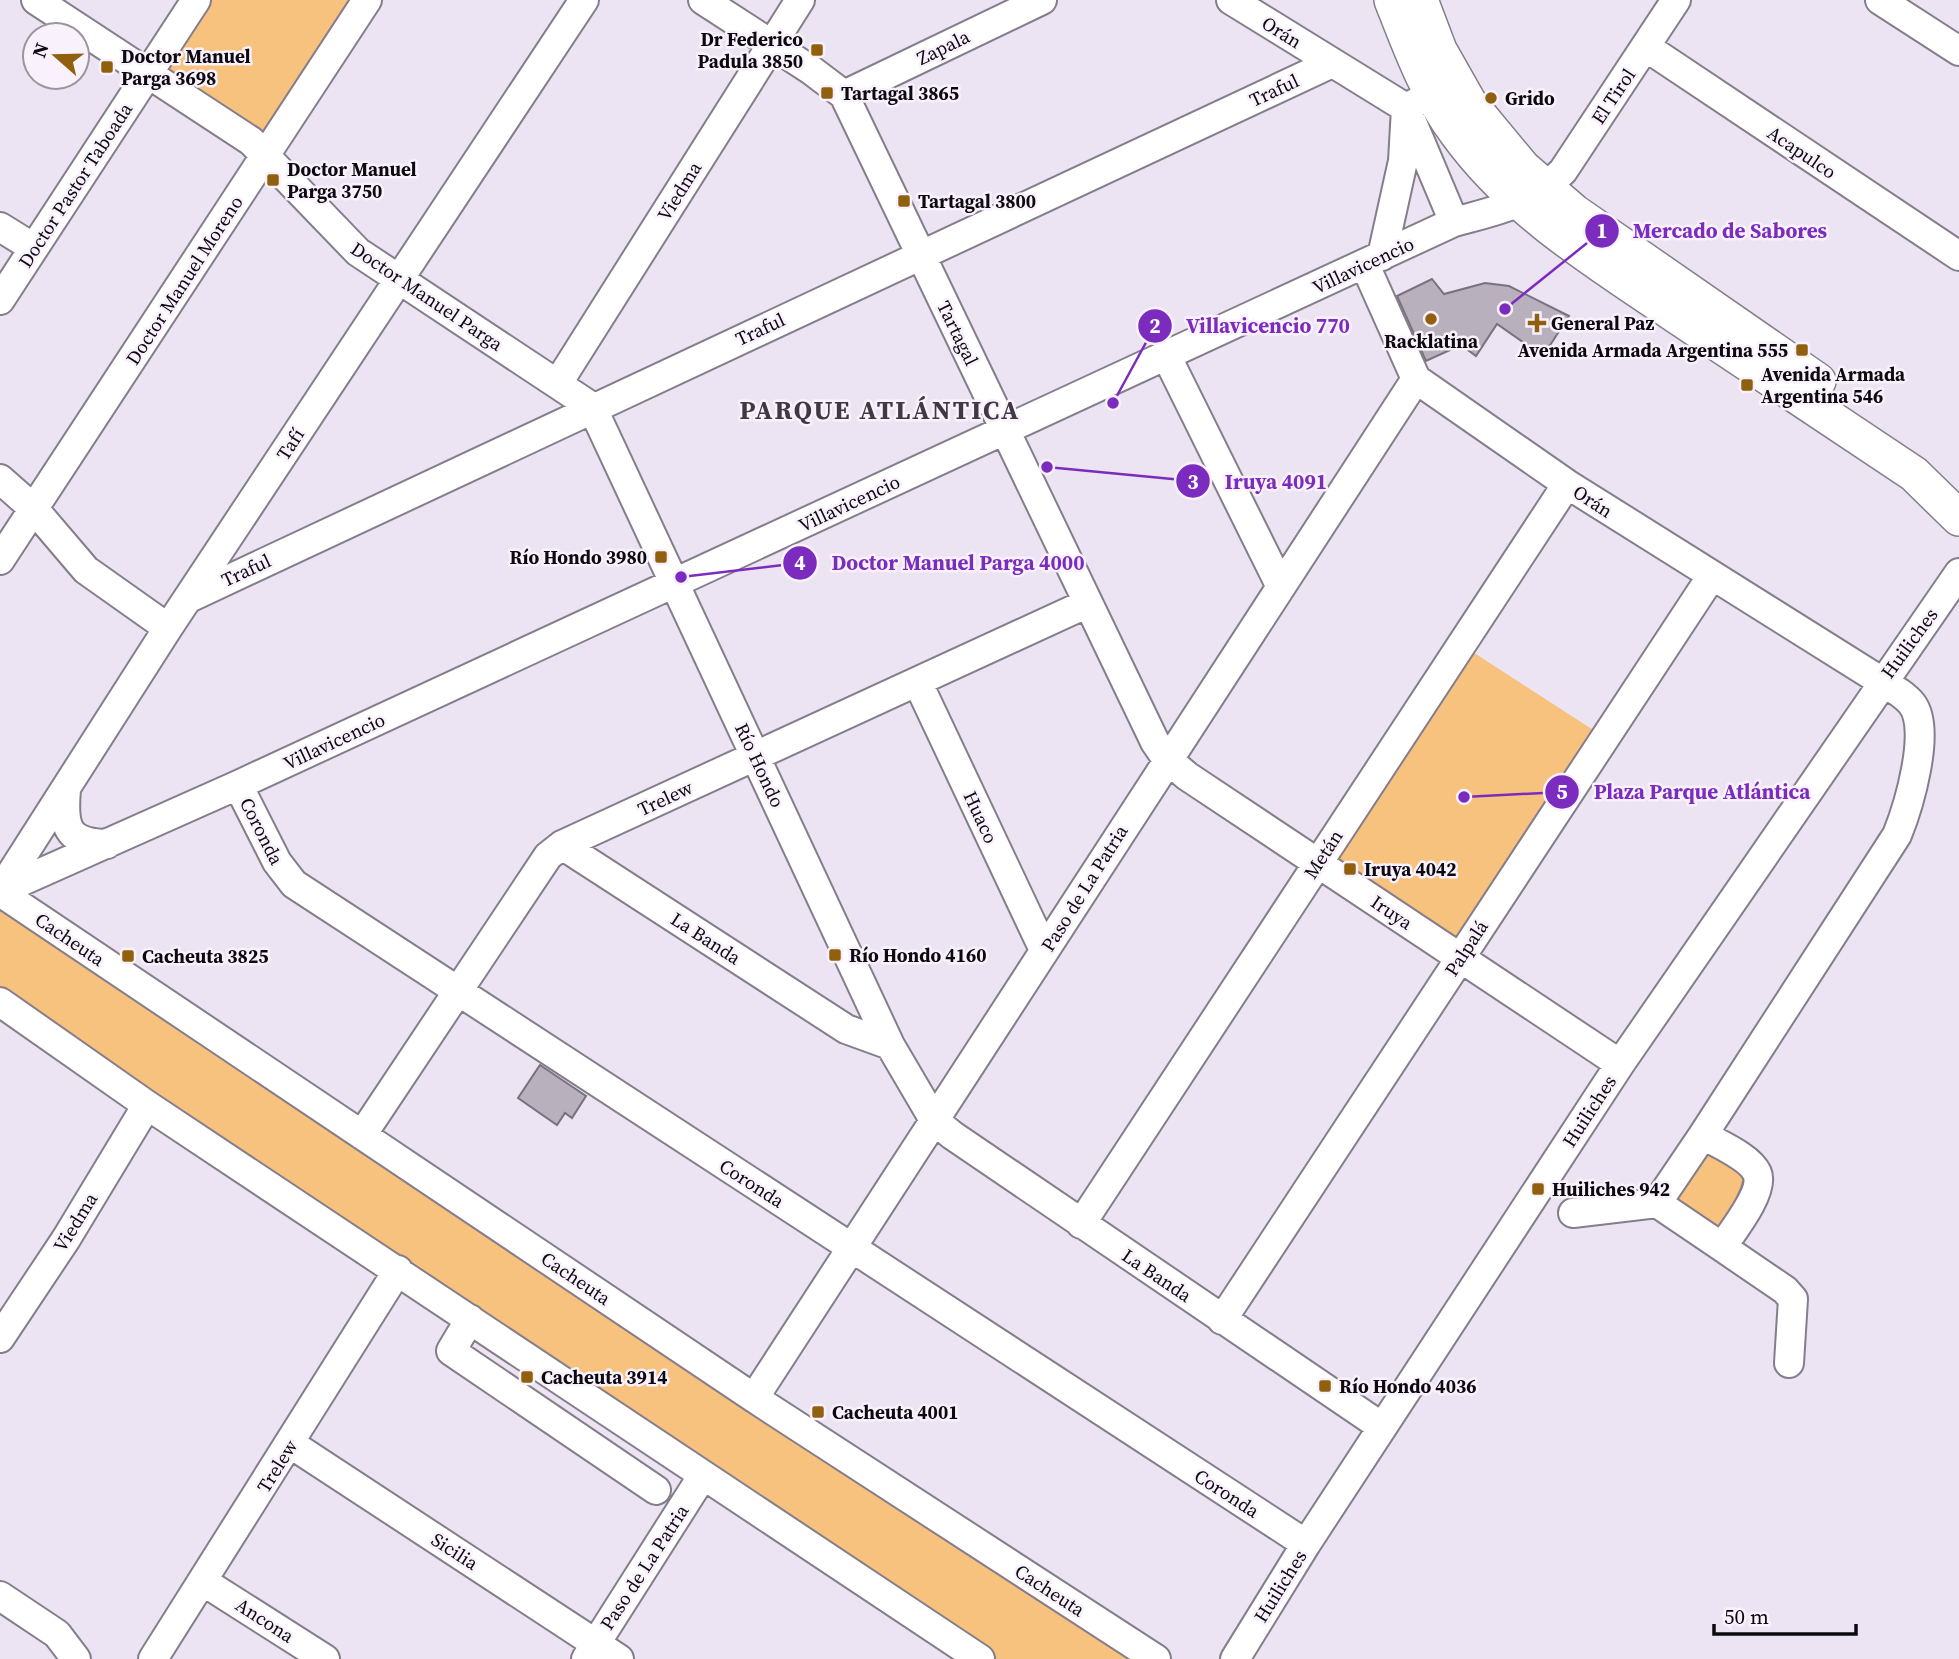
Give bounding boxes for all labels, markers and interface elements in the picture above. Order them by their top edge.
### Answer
street label: Orán [1257,10,1307,54]
north arrow [21,21,91,91]
street label: Zapala [912,23,974,71]
place label: Dr Federico Padula 3850 [697,26,803,74]
text: N [25,39,55,61]
marker: Dr Federico Padula 3850 [809,42,825,58]
place label: Doctor Manuel Parga 3698 [121,43,251,91]
marker: Doctor Manuel Parga 3698 [99,59,115,75]
street label: El Tirol [1585,63,1641,129]
street label: Traful [1245,67,1303,113]
place label: Tartagal 3865 [841,80,959,106]
marker: Tartagal 3865 [819,85,835,101]
place label: Grido [1505,85,1555,111]
marker: Grido [1483,90,1499,106]
street label: Doctor Pastor Taboada [12,97,138,272]
street label: Acapulco [1762,119,1842,185]
place label: Doctor Manuel Parga 3750 [287,156,417,204]
street label: Viedma [651,156,707,226]
marker: Doctor Manuel Parga 3750 [265,172,281,188]
place label: Tartagal 3800 [918,188,1036,214]
street label: Doctor Manuel Moreno [119,190,249,370]
marker: Tartagal 3800 [896,193,912,209]
callout: Mercado de Sabores [1584,210,1841,252]
text: 1 [1596,216,1608,245]
text: Mercado de Sabores [1633,216,1828,245]
street label: Villavicencio [1308,230,1418,300]
street label: Doctor Manuel Parga [346,235,508,357]
street label: Tartagal [931,296,985,370]
callout: Villavicencio 770 [1137,305,1364,347]
street label: Traful [731,306,789,352]
place label: General Paz [1551,310,1654,336]
text: 2 [1149,311,1161,340]
text: Villavicencio 770 [1186,311,1350,340]
marker: Racklatina [1423,311,1439,327]
marker: General Paz [1529,315,1545,331]
place label: Racklatina [1384,328,1479,354]
place label: Avenida Armada Argentina 555 [1518,337,1788,363]
marker: Avenida Armada Argentina 555 [1794,342,1810,358]
place label: Avenida Armada Argentina 546 [1761,361,1906,409]
marker: Avenida Armada Argentina 546 [1739,377,1755,393]
district label: PARQUE ATLÁNTICA [740,392,1020,428]
street label: Tafí [270,423,310,465]
callout: Iruya 4091 [1175,460,1341,502]
text: 3 [1187,467,1199,496]
text: Iruya 4091 [1225,467,1327,496]
street label: Villavicencio [794,468,904,538]
street label: Orán [1568,479,1618,523]
callout: Doctor Manuel Parga 4000 [783,542,1099,584]
place label: Río Hondo 3980 [509,544,647,570]
street label: Traful [217,547,275,593]
text: 4 [794,548,806,577]
text: Doctor Manuel Parga 4000 [831,548,1085,577]
marker: Río Hondo 3980 [653,549,669,565]
street label: Huiliches [1875,603,1943,683]
street label: Villavicencio [279,706,389,776]
street label: Río Hondo [729,718,791,812]
callout: Plaza Parque Atlántica [1544,771,1824,813]
street label: Trelew [633,774,697,822]
text: 5 [1556,777,1568,806]
text: Plaza Parque Atlántica [1594,777,1811,806]
street label: Huaco [958,787,1004,847]
street label: Coronda [234,793,290,869]
street label: Paso de La Patria [1035,819,1134,956]
street label: Metán [1297,824,1349,884]
place label: Iruya 4042 [1364,856,1457,882]
marker: Iruya 4042 [1342,861,1358,877]
street label: Iruya [1366,889,1418,936]
street label: Cacheuta [30,906,110,972]
street label: La Banda [666,906,746,971]
street label: Palpalá [1438,915,1494,981]
place label: Río Hondo 4160 [849,942,987,968]
place label: Cacheuta 3825 [142,943,269,969]
marker: Río Hondo 4160 [827,947,843,963]
marker: Cacheuta 3825 [120,948,136,964]
street label: Huiliches [1556,1070,1622,1152]
street label: Coronda [715,1152,790,1214]
place label: Huiliches 942 [1552,1176,1670,1202]
marker: Huiliches 942 [1530,1181,1546,1197]
street label: Viedma [47,1187,103,1257]
street label: La Banda [1117,1242,1197,1308]
street label: Cacheuta [536,1245,616,1311]
place label: Cacheuta 3914 [541,1364,668,1390]
marker: Cacheuta 3914 [519,1369,535,1385]
place label: Río Hondo 4036 [1339,1373,1477,1399]
marker: Río Hondo 4036 [1317,1378,1333,1394]
place label: Cacheuta 4001 [832,1399,959,1425]
marker: Cacheuta 4001 [810,1404,826,1420]
street label: Trelew [251,1434,304,1497]
street label: Coronda [1190,1462,1265,1524]
street label: Paso de La Patria [594,1499,694,1635]
street label: Sicilia [426,1526,484,1576]
street label: Huiliches [1247,1545,1313,1627]
street label: Cacheuta [1010,1558,1090,1623]
street label: Ancona [231,1591,300,1649]
scale bar [1714,1592,1856,1636]
text: 50 m [1724,1602,1769,1631]

